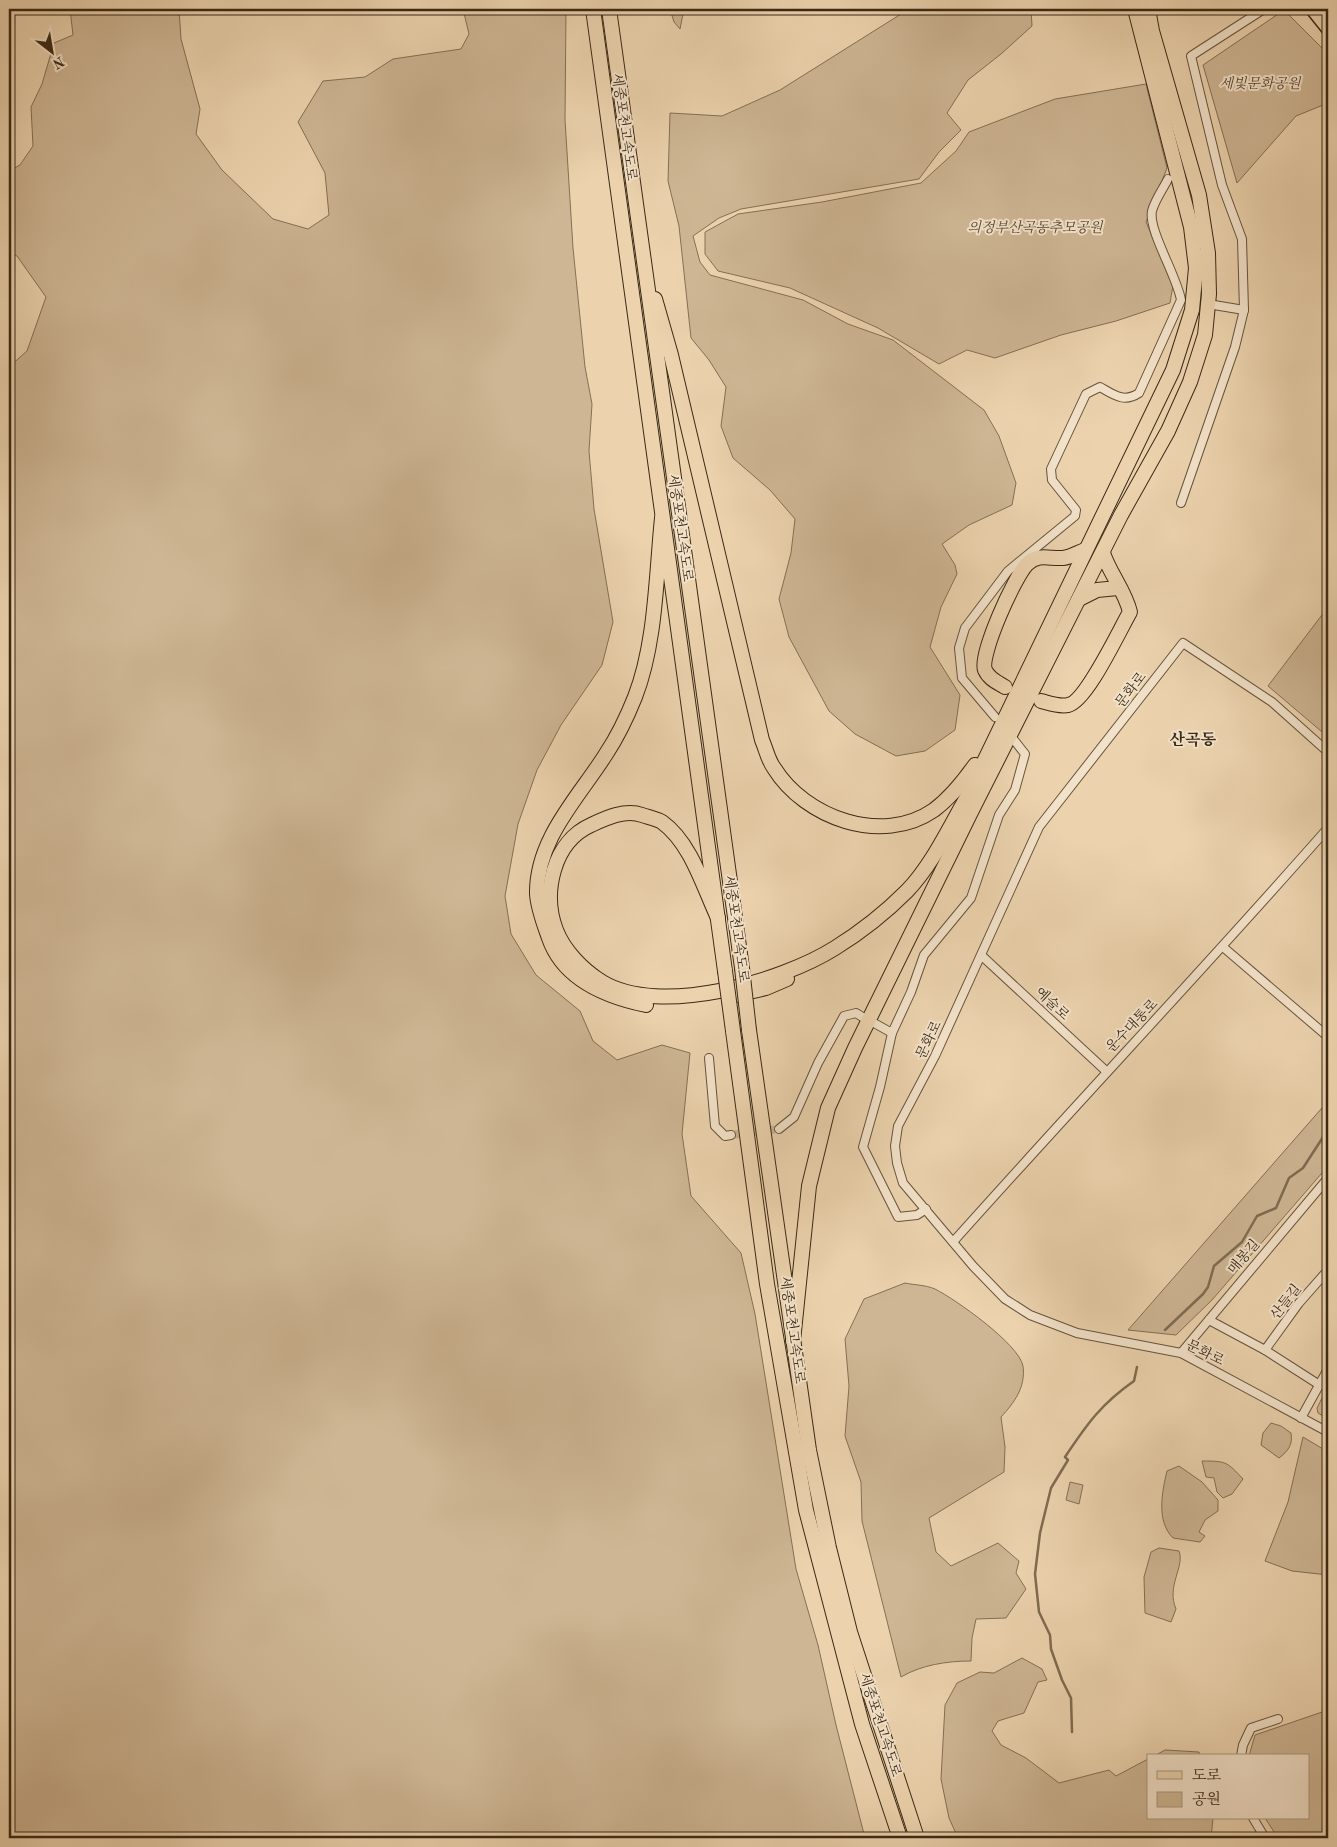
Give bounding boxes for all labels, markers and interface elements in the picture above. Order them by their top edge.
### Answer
north arrow [28,28,78,78]
text: N [50,54,66,71]
street label: 세종포천고속도로 [610,72,640,182]
park label: 세빛문화공원 [1219,76,1302,91]
park label: 의정부산곡동추모공원 [967,220,1104,235]
street label: 세종포천고속도로 [666,473,696,583]
street label: 문화로 [1112,669,1149,710]
district label: 산곡동 [1170,730,1217,749]
street label: 세종포천고속도로 [722,874,752,984]
street label: 예술로 [1032,984,1073,1023]
street label: 운수대통로 [1103,996,1161,1055]
street label: 문화로 [913,1018,944,1061]
street label: 매봉길 [1224,1236,1262,1277]
street label: 세종포천고속도로 [778,1275,808,1385]
street label: 산들길 [1267,1281,1304,1322]
street label: 문화로 [1184,1337,1227,1368]
street label: 세종포천고속도로 [857,1671,904,1779]
legend [1147,1754,1310,1820]
text: 도로 [1192,1768,1221,1784]
text: 공원 [1192,1791,1221,1808]

